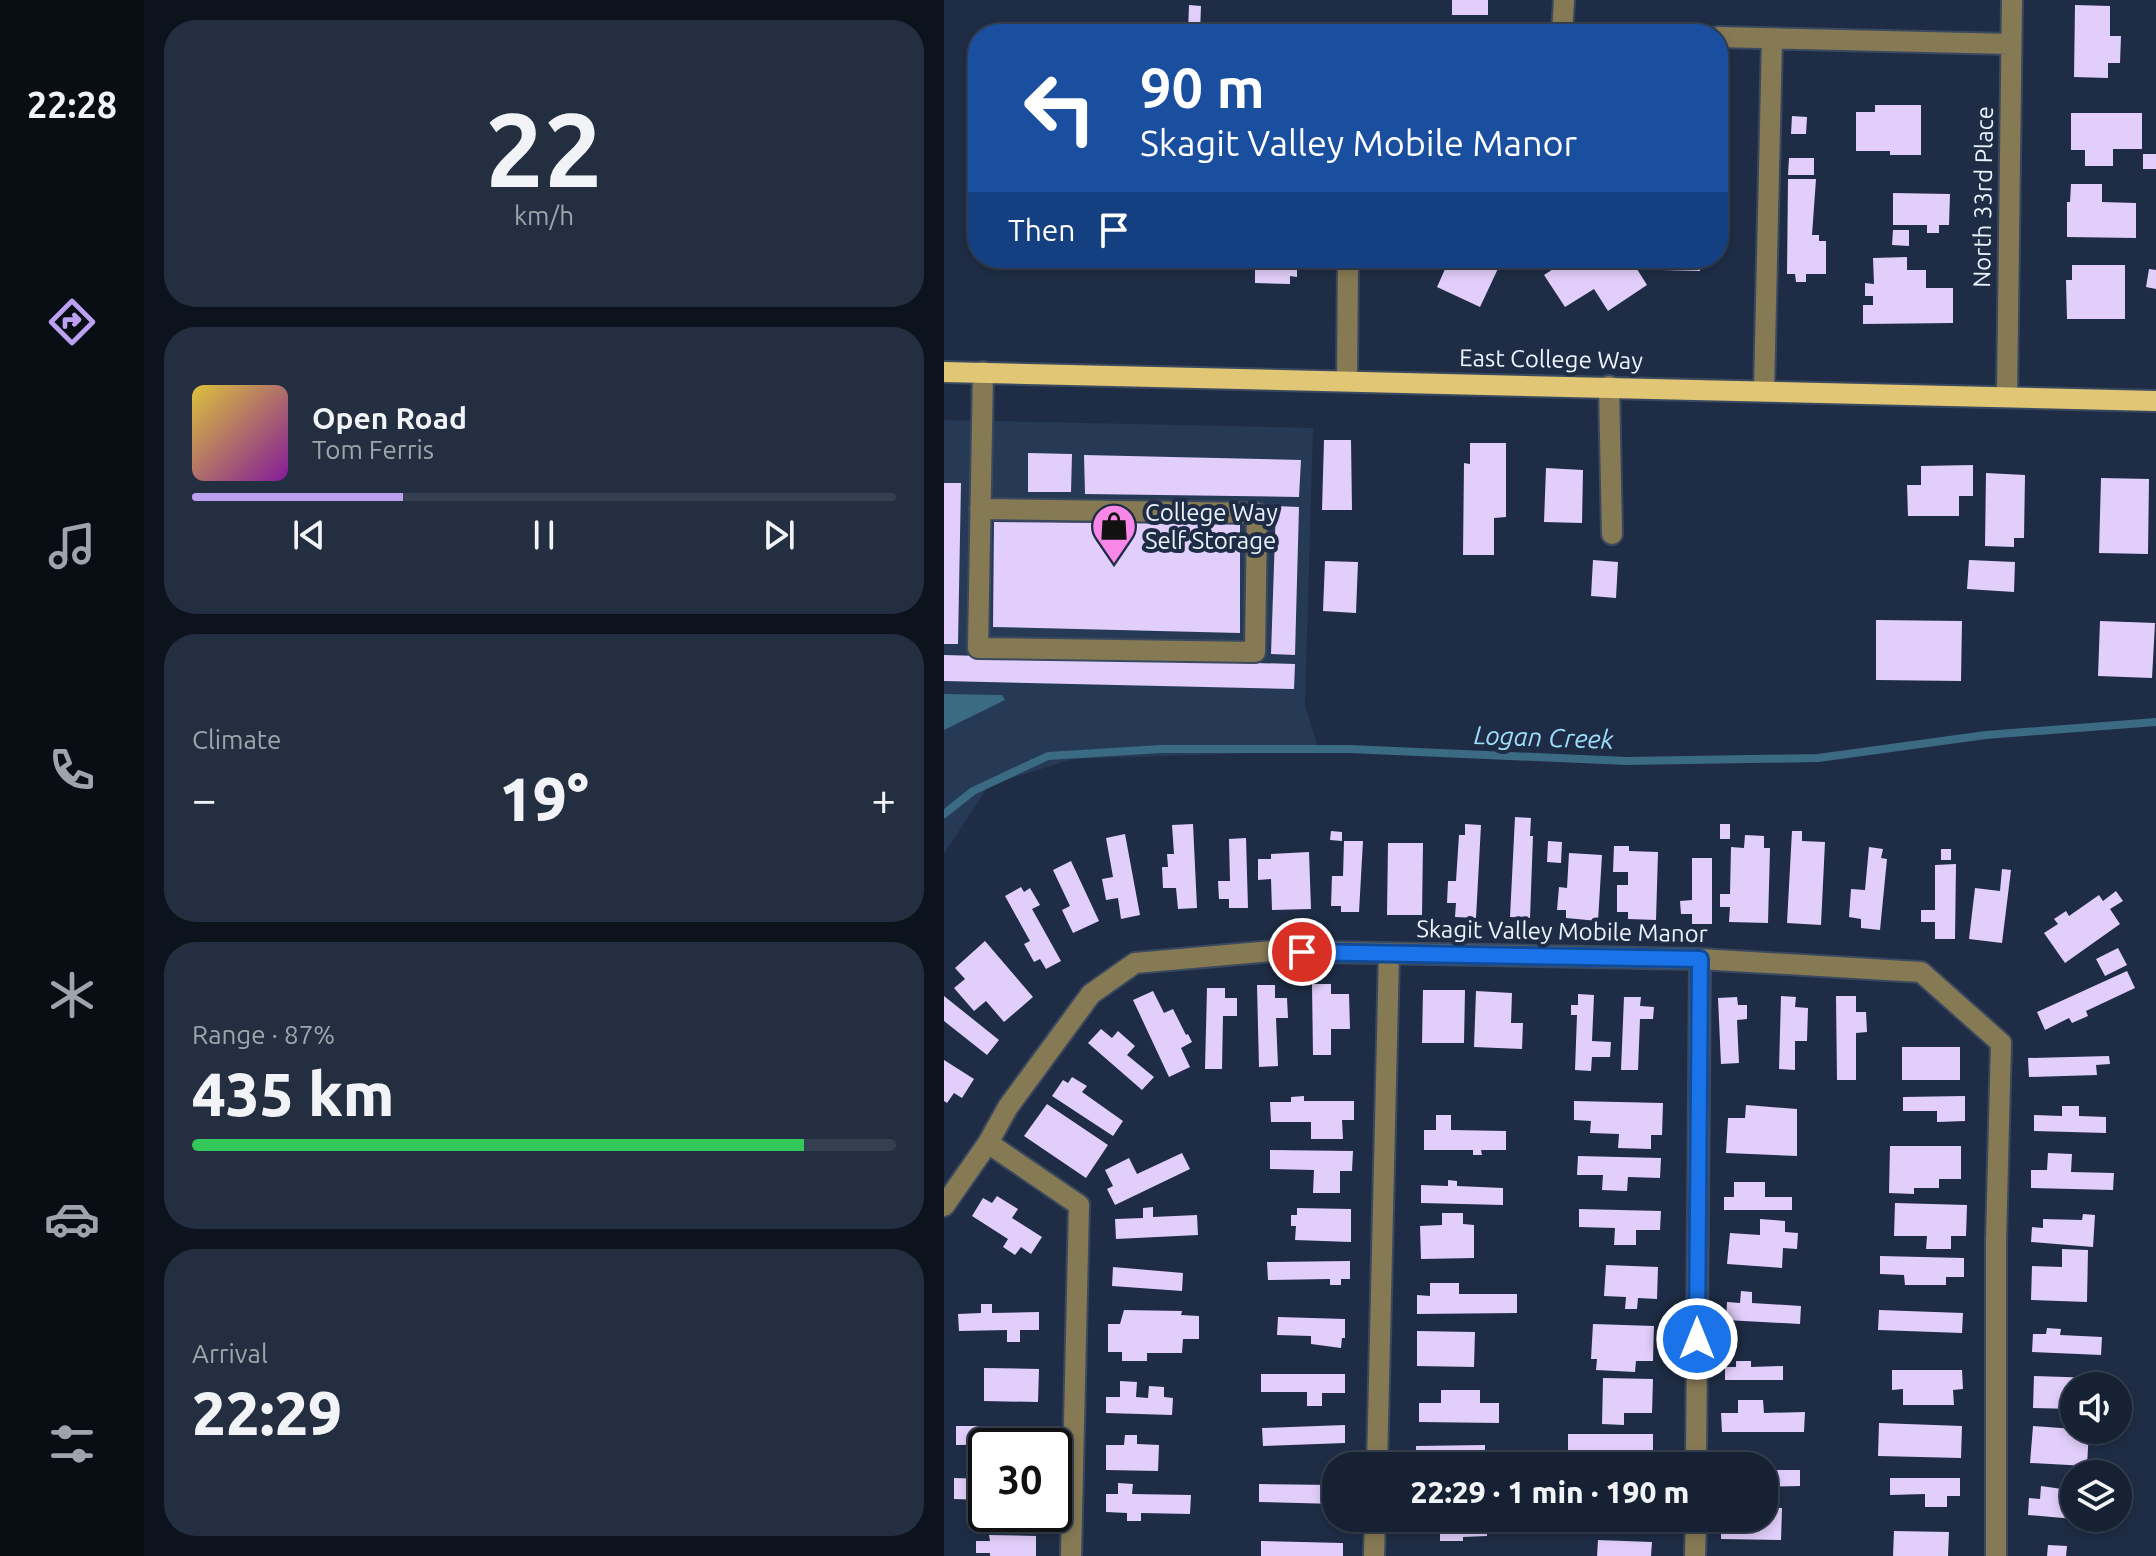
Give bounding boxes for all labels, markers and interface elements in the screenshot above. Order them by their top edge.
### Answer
icon: left [1008,56,1112,160]
text: 90 m [1140,56,1265,119]
text: 22:28 [27,84,117,125]
text: 22 [485,90,603,207]
street label: North 33rd Place [1968,106,1998,288]
text: Skagit Valley Mobile Manor [1140,122,1577,163]
text: km/h [514,201,574,230]
icon: arrive [1092,208,1136,252]
text: Then [1008,213,1076,247]
icon: directions [44,294,100,350]
street label: East College Way [1459,344,1644,374]
text: Open Road [312,401,467,435]
text: Tom Ferris [312,435,434,464]
place label: College Way Self Storage [1145,499,1278,554]
shop icon: College Way Self Storage [1090,502,1138,565]
icon: previous [287,513,331,557]
icon: pause [522,513,566,557]
icon: next [757,513,801,557]
icon: music [44,518,100,574]
water label: Logan Creek [1473,720,1615,754]
text: Climate [192,725,281,754]
icon: phone [44,742,100,798]
text: 19° [499,765,589,832]
text: − [192,774,217,823]
text: + [871,774,896,823]
street label: Skagit Valley Mobile Manor [1416,915,1708,947]
pin [1268,918,1336,986]
icon: arrive [1280,930,1324,974]
icon: climate [44,967,100,1023]
text: Range · 87% [192,1020,335,1049]
text: 435 km [192,1060,394,1127]
icon: car [44,1191,100,1247]
position arrow [1655,1297,1739,1381]
text: Arrival [192,1339,268,1368]
map controls [2060,1372,2132,1532]
button: sound [2060,1372,2132,1444]
text: 22:29 [192,1379,342,1446]
icon: filters [44,1416,100,1472]
speed limit sign: 30 [968,1428,1072,1532]
button: layers [2060,1460,2132,1532]
text: 22:29 · 1 min · 190 m [1411,1475,1689,1509]

